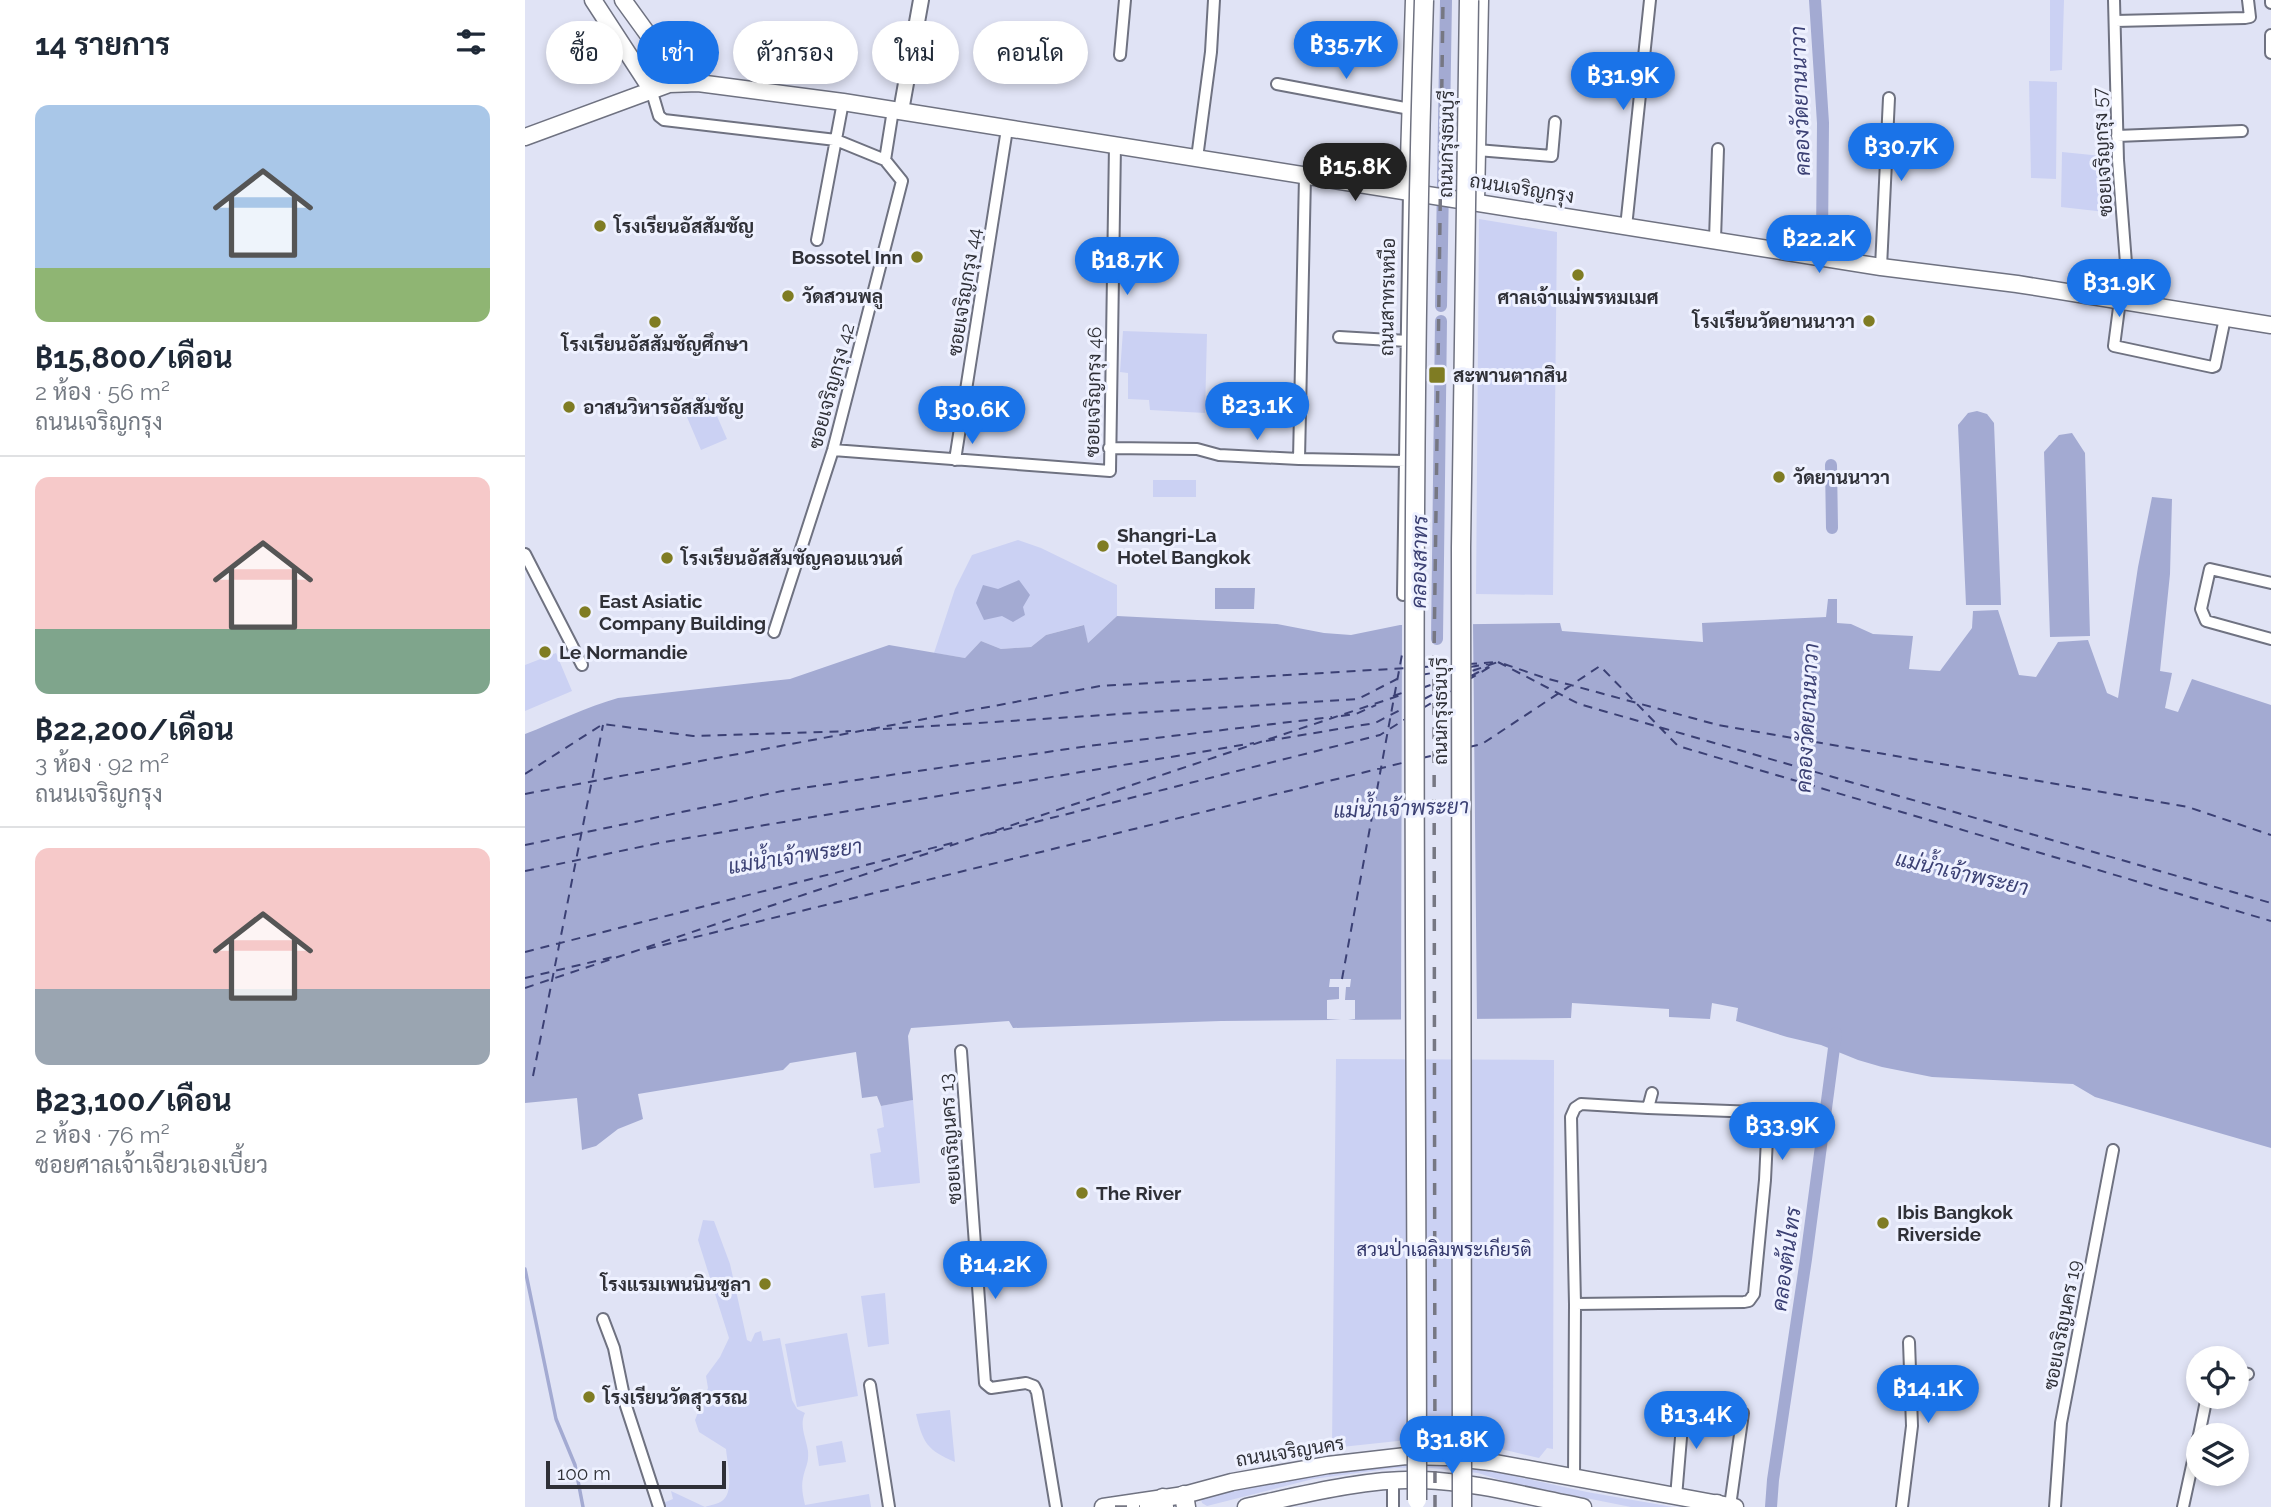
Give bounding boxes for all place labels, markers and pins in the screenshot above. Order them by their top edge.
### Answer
pin: ฿35.7K [1289,22,1403,81]
pin: ฿31.9K [1566,52,1680,112]
pin: ฿30.7K [1844,124,1958,183]
pin: ฿15.8K [1298,144,1412,203]
place label: โรงเรียนอัสสัมชัญ [613,214,754,238]
pin: ฿22.2K [1762,216,1876,275]
marker: โรงเรียนอัสสัมชัญ [592,218,608,234]
pin: ฿18.7K [1070,238,1184,297]
place label: Bossotel Inn [791,246,903,268]
marker: Bossotel Inn [909,249,925,265]
pin: ฿31.9K [2062,260,2176,319]
marker: ศาลเจ้าแม่พรหมเมศ [1570,267,1586,283]
place label: วัดสวนพลู [802,285,883,310]
place label: ศาลเจ้าแม่พรหมเมศ [1497,286,1659,308]
marker: วัดสวนพลู [780,288,796,304]
place label: โรงเรียนวัดยานนาวา [1692,309,1855,332]
marker: โรงเรียนวัดยานนาวา [1861,313,1877,329]
marker: โรงเรียนอัสสัมชัญศึกษา [647,314,663,330]
place label: โรงเรียนอัสสัมชัญศึกษา [561,332,748,356]
place label: สะพานตากสิน [1453,364,1568,386]
marker: สะพานตากสิน [1427,365,1447,385]
pin: ฿23.1K [1200,382,1314,442]
pin: ฿30.6K [915,386,1029,446]
place label: อาสนวิหารอัสสัมชัญ [583,396,744,419]
marker: อาสนวิหารอัสสัมชัญ [561,399,577,415]
place label: วัดยานนาวา [1793,466,1890,488]
marker: วัดยานนาวา [1771,469,1787,485]
place label: Shangri-La Hotel Bangkok [1117,524,1251,568]
marker: Shangri-La Hotel Bangkok [1095,538,1111,554]
place label: โรงเรียนอัสสัมชัญคอนแวนต์ [680,546,904,570]
marker: โรงเรียนอัสสัมชัญคอนแวนต์ [659,550,675,566]
place label: East Asiatic Company Building [599,590,766,634]
marker: East Asiatic Company Building [577,604,593,620]
place label: Le Normandie [559,641,688,663]
marker: Le Normandie [537,644,553,660]
pin: ฿33.9K [1725,1102,1839,1162]
place label: The River [1096,1182,1182,1204]
marker: The River [1074,1185,1090,1201]
place label: Ibis Bangkok Riverside [1897,1201,2013,1245]
marker: Ibis Bangkok Riverside [1875,1215,1891,1231]
pin: ฿14.2K [938,1242,1052,1301]
place label: โรงแรมเพนนินซูลา [599,1272,751,1298]
marker: โรงแรมเพนนินซูลา [757,1276,773,1292]
pin: ฿14.1K [1871,1366,1985,1425]
place label: โรงเรียนวัดสุวรรณ [602,1385,748,1412]
marker: โรงเรียนวัดสุวรรณ [581,1389,597,1405]
pin: ฿13.4K [1639,1392,1753,1451]
pin: ฿31.8K [1395,1416,1509,1476]

